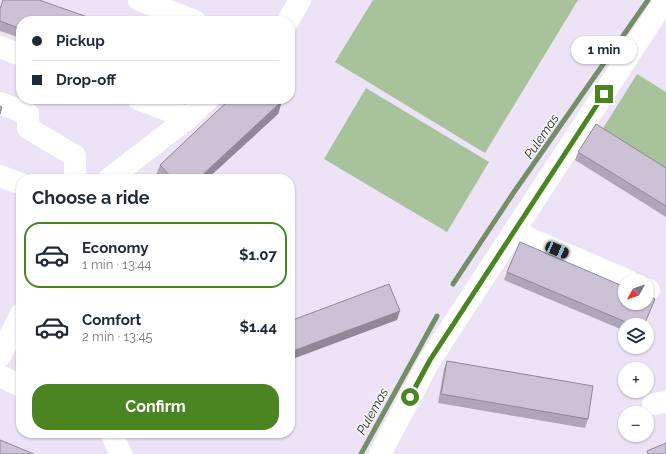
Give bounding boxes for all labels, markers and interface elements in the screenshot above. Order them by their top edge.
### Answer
text: Pickup [56,32,105,50]
callout: 1 min [571,36,637,64]
text: 1 min [588,42,620,57]
text: Drop-off [56,71,116,89]
route end [595,85,613,103]
water label: Pulemas [521,111,562,162]
text: Choose a ride [32,187,150,208]
icon: car [34,237,70,273]
text: Economy [82,239,149,257]
car [544,240,570,260]
text: $1.07 [239,246,277,264]
text: 1 min · 13:44 [82,257,151,272]
north arrow [618,274,654,310]
map controls [618,274,654,442]
icon: car [34,309,70,345]
text: Comfort [82,311,141,329]
text: $1.44 [240,318,277,336]
button: layers [618,318,654,354]
text: 2 min · 13:45 [82,329,153,344]
button: + [618,362,654,398]
button: Confirm [32,384,279,430]
water label: Pulemas [354,385,391,437]
route start [401,388,419,406]
button: − [618,406,654,442]

